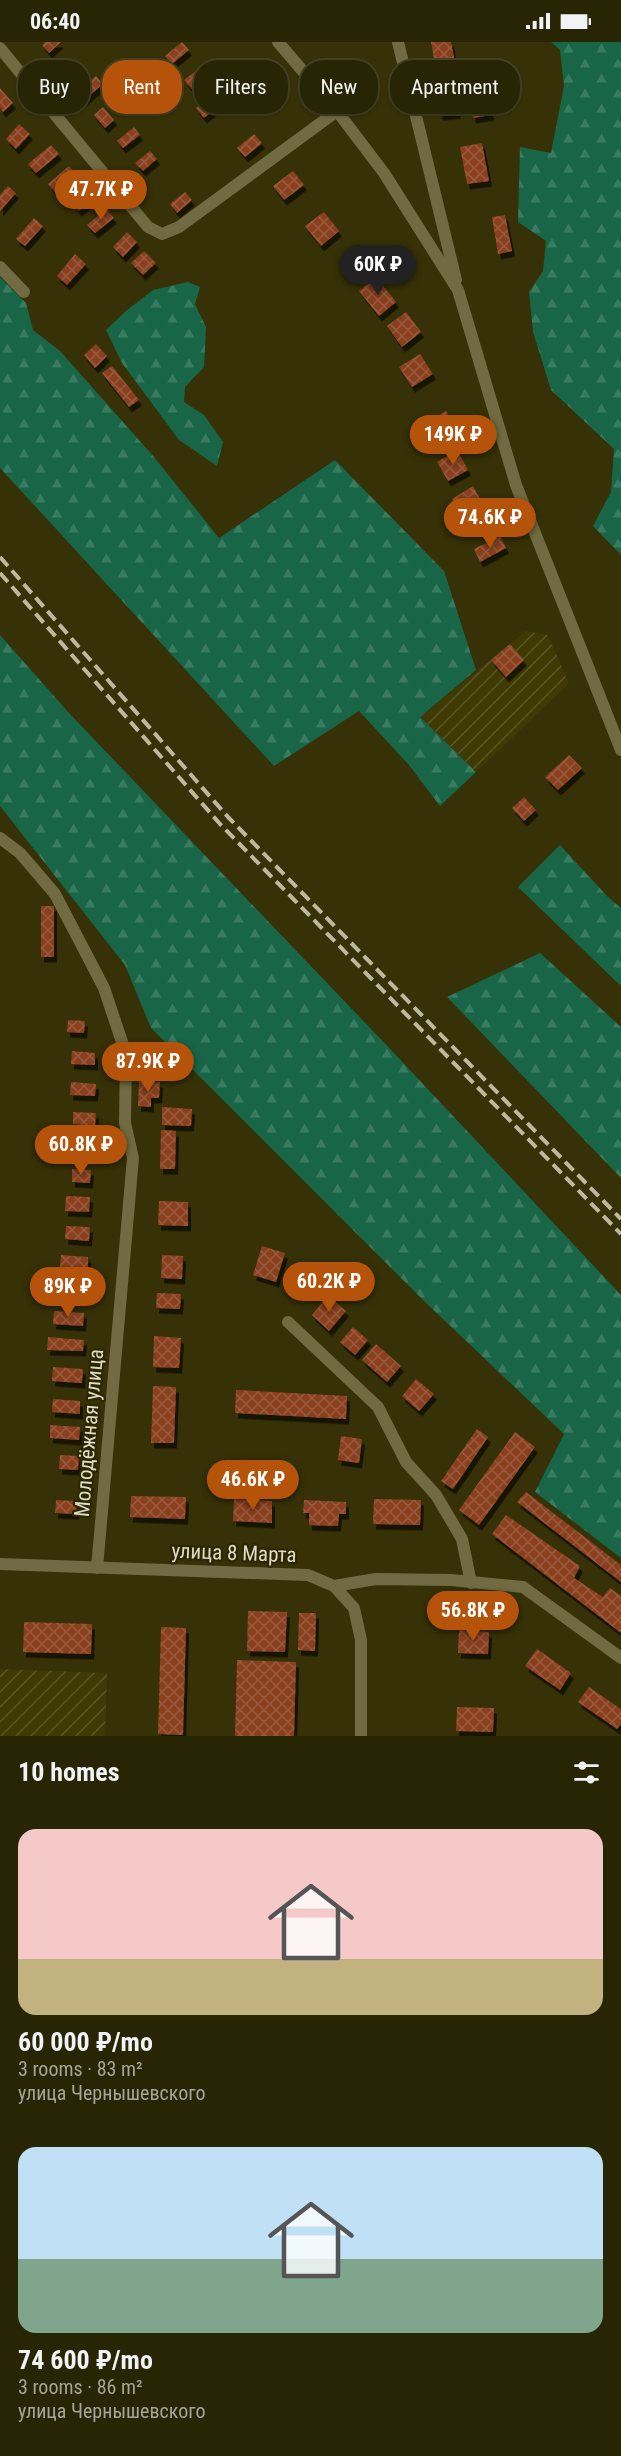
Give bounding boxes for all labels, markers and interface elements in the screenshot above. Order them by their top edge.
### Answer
text: 06:40 [30,9,81,34]
chip: Buy [18,60,90,114]
chip: Rent [102,60,182,114]
chip: Filters [194,60,288,114]
chip: New [300,60,378,114]
chip: Apartment [390,60,520,114]
pin: 47.7K ₽ [46,170,156,221]
text: 47.7K ₽ [69,177,133,201]
pin: 60K ₽ [336,245,420,296]
text: 60K ₽ [354,252,402,276]
pin: 149K ₽ [404,415,502,466]
text: 149K ₽ [424,422,482,446]
pin: 74.6K ₽ [435,498,545,549]
text: 74.6K ₽ [458,505,522,529]
pin: 87.9K ₽ [93,1042,203,1093]
text: 87.9K ₽ [116,1049,180,1073]
pin: 60.8K ₽ [26,1125,136,1176]
text: 60.8K ₽ [49,1132,113,1156]
pin: 60.2K ₽ [274,1262,384,1313]
pin: 89K ₽ [26,1267,110,1318]
text: 60.2K ₽ [297,1269,361,1293]
text: 89K ₽ [44,1274,92,1298]
street label: Молодёжная улица [70,1348,108,1518]
pin: 46.6K ₽ [198,1460,308,1511]
text: 46.6K ₽ [221,1467,285,1491]
street label: улица 8 Марта [171,1539,297,1567]
pin: 56.8K ₽ [418,1591,528,1642]
text: 56.8K ₽ [441,1598,505,1622]
icon: filters [570,1756,603,1789]
text: 10 homes [18,1757,120,1787]
icon: home [257,1868,365,1976]
text: 60 000 ₽/mo [18,2027,153,2057]
text: 3 rooms · 83 m² [18,2057,143,2081]
text: улица Чернышевского [18,2081,206,2105]
icon: home [257,2186,365,2294]
text: 74 600 ₽/mo [18,2345,153,2375]
text: 3 rooms · 86 m² [18,2375,143,2399]
text: улица Чернышевского [18,2399,206,2423]

